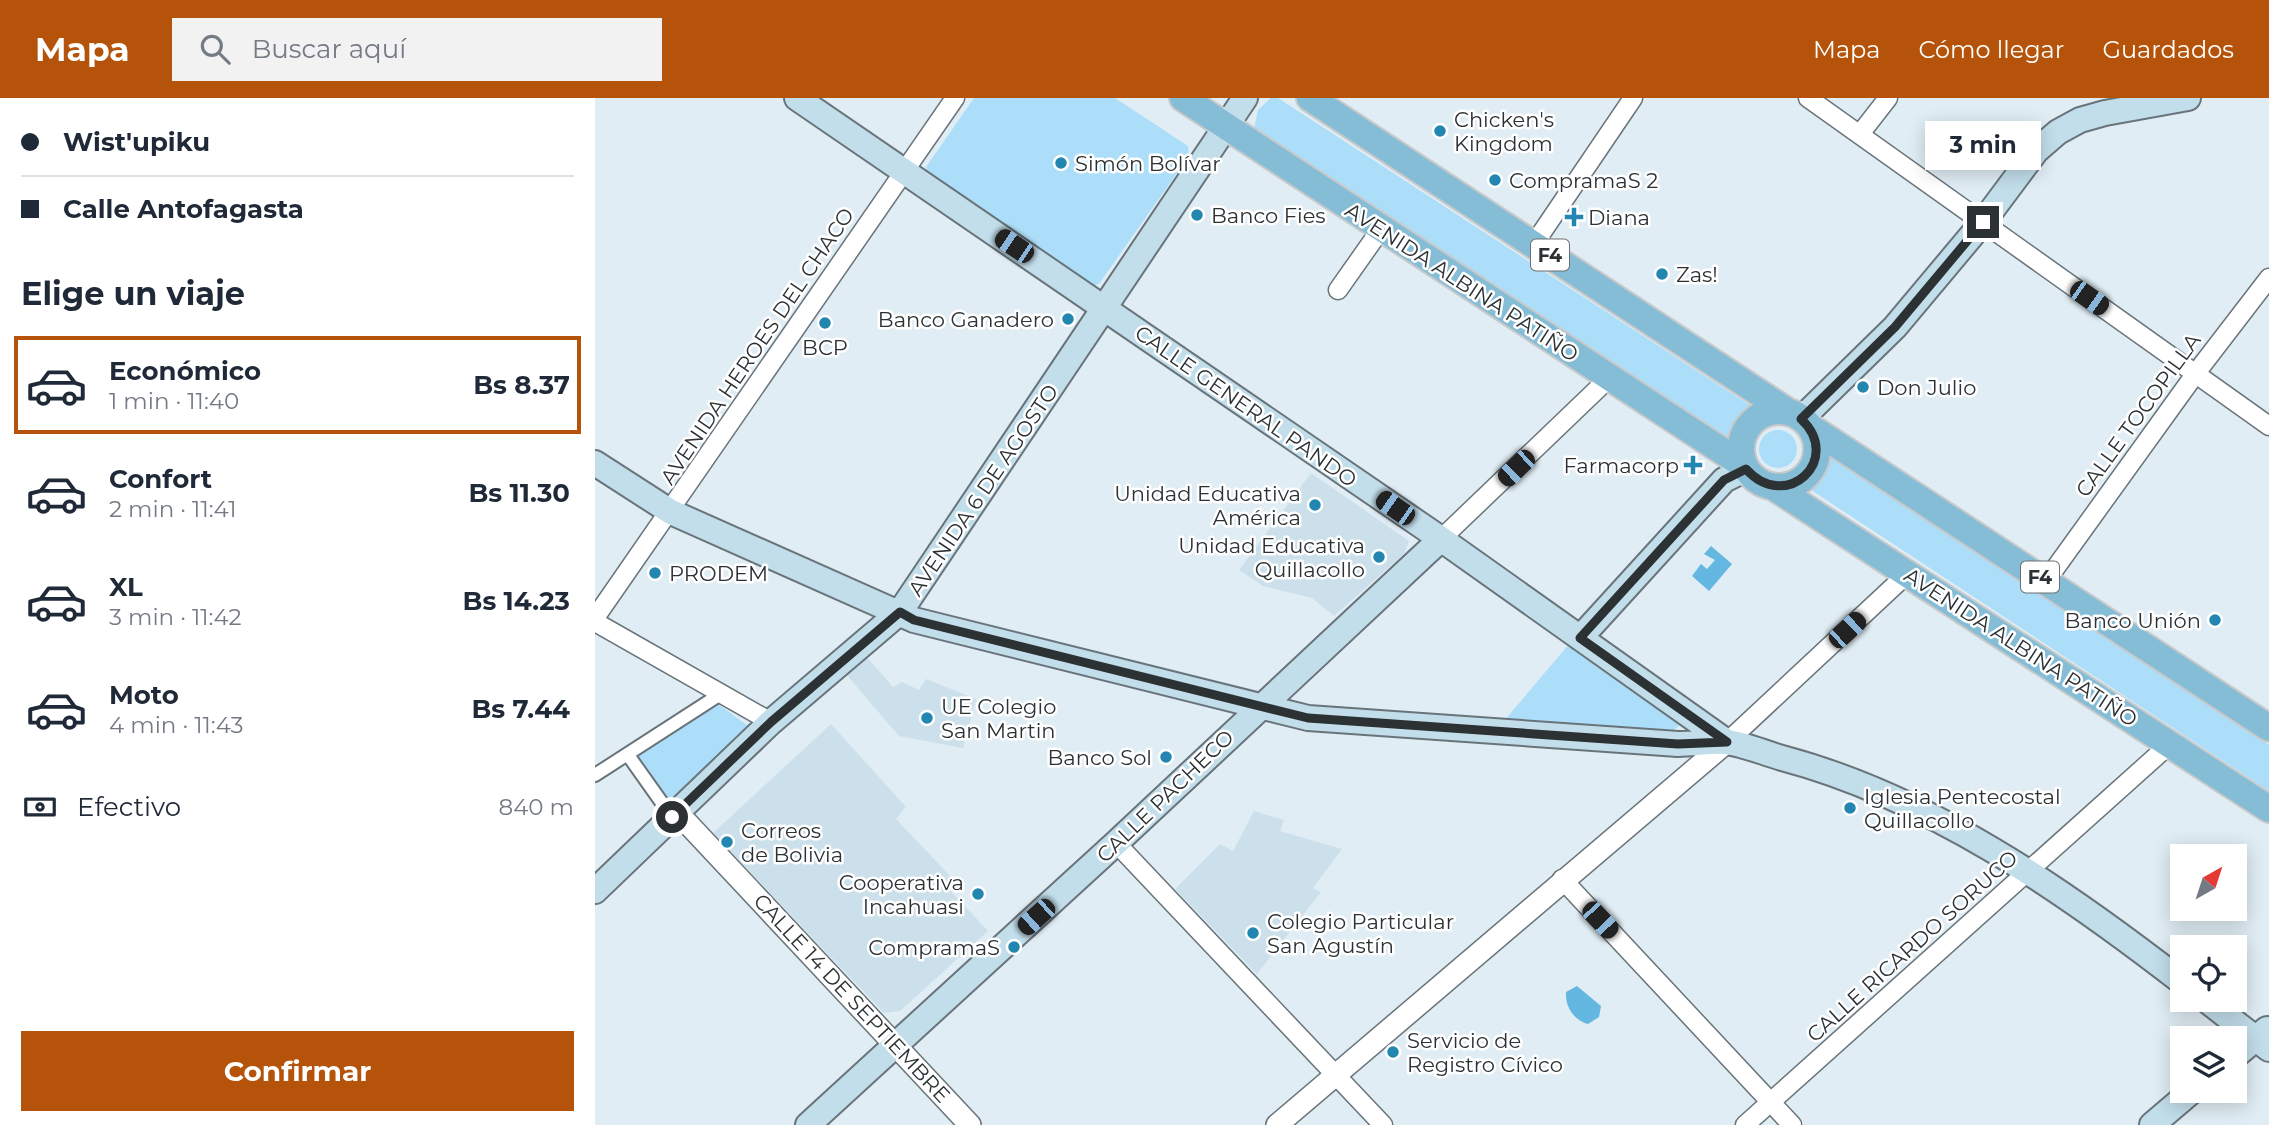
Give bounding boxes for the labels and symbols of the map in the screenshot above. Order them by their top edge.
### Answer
place label: Chicken's Kingdom [1454,107,1554,156]
callout: 3 min [1925,121,2041,170]
marker: Chicken's Kingdom [1432,123,1448,139]
place label: Simón Bolívar [1075,151,1221,176]
marker: Simón Bolívar [1053,155,1069,171]
place label: CompramaS 2 [1509,168,1658,193]
marker: CompramaS 2 [1487,172,1503,188]
street label: AVENIDA ALBINA PATIÑO [1341,197,1583,367]
street label: AVENIDA HEROES DEL CHACO [655,203,859,489]
place label: Banco Fies [1211,203,1326,228]
place label: Diana [1588,205,1650,230]
route end [1967,206,1999,238]
marker: Banco Fies [1189,207,1205,223]
marker: Diana [1566,209,1582,225]
car [991,226,1038,266]
road number: F4 [1531,239,1569,270]
place label: Zas! [1676,262,1718,287]
marker: Zas! [1654,266,1670,282]
car [2066,277,2113,319]
place label: Banco Ganadero [878,307,1054,332]
marker: Banco Ganadero [1060,311,1076,327]
marker: BCP [817,315,833,331]
street label: CALLE GENERAL PANDO [1130,320,1362,492]
street label: CALLE TOCOPILLA [2070,328,2206,502]
place label: BCP [802,335,848,360]
place label: Don Julio [1877,375,1976,400]
street label: AVENIDA 6 DE AGOSTO [903,379,1063,601]
marker: Don Julio [1855,379,1871,395]
car [1494,446,1539,490]
place label: Farmacorp [1564,453,1679,478]
marker: Farmacorp [1685,457,1701,473]
place label: Unidad Educativa América [1114,481,1301,530]
car [1372,487,1419,529]
marker: Unidad Educativa América [1307,497,1323,513]
place label: Unidad Educativa Quillacollo [1178,533,1365,582]
marker: Unidad Educativa Quillacollo [1371,549,1387,565]
place label: PRODEM [669,561,768,586]
street label: AVENIDA ALBINA PATIÑO [1900,562,2142,732]
road number: F4 [2021,562,2059,592]
marker: PRODEM [647,565,663,581]
car [1825,608,1870,652]
place label: Banco Unión [2064,608,2201,633]
marker: Banco Unión [2207,612,2223,628]
place label: UE Colegio San Martin [941,694,1056,743]
marker: UE Colegio San Martin [919,710,935,726]
street label: CALLE PACHECO [1091,724,1239,868]
place label: Banco Sol [1048,745,1152,770]
marker: Banco Sol [1158,749,1174,765]
place label: Iglesia Pentecostal Quillacollo [1864,784,2061,833]
marker: Iglesia Pentecostal Quillacollo [1842,800,1858,816]
route start [656,801,688,833]
place label: Correos de Bolivia [741,818,843,867]
marker: Correos de Bolivia [719,834,735,850]
north arrow [2170,844,2247,920]
street label: CALLE RICARDO SORUCO [1802,845,2022,1047]
place label: Cooperativa Incahuasi [839,870,964,919]
marker: Cooperativa Incahuasi [970,886,986,902]
street label: CALLE 14 DE SEPTIEMBRE [749,888,955,1108]
car [1014,895,1059,939]
car [1578,897,1623,943]
place label: Colegio Particular San Agustín [1267,909,1454,958]
marker: Colegio Particular San Agustín [1245,925,1261,941]
place label: CompramaS [868,935,1000,960]
marker: CompramaS [1006,939,1022,955]
place label: Servicio de Registro Cívico [1407,1028,1563,1077]
marker: Servicio de Registro Cívico [1385,1044,1401,1060]

